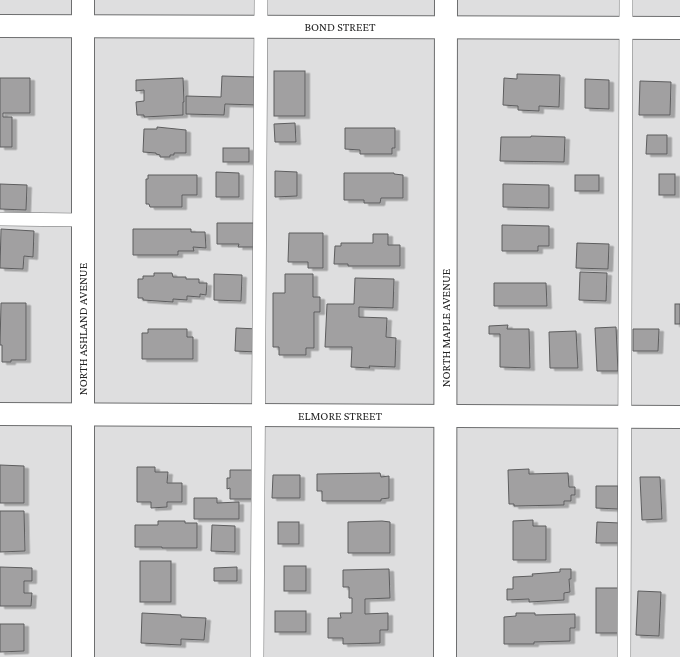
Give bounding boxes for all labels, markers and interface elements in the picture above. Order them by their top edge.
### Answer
street label: BOND STREET [304,20,376,34]
street label: NORTH ASHLAND AVENUE [76,262,90,395]
street label: NORTH MAPLE AVENUE [439,268,453,387]
street label: ELMORE STREET [298,409,383,423]

